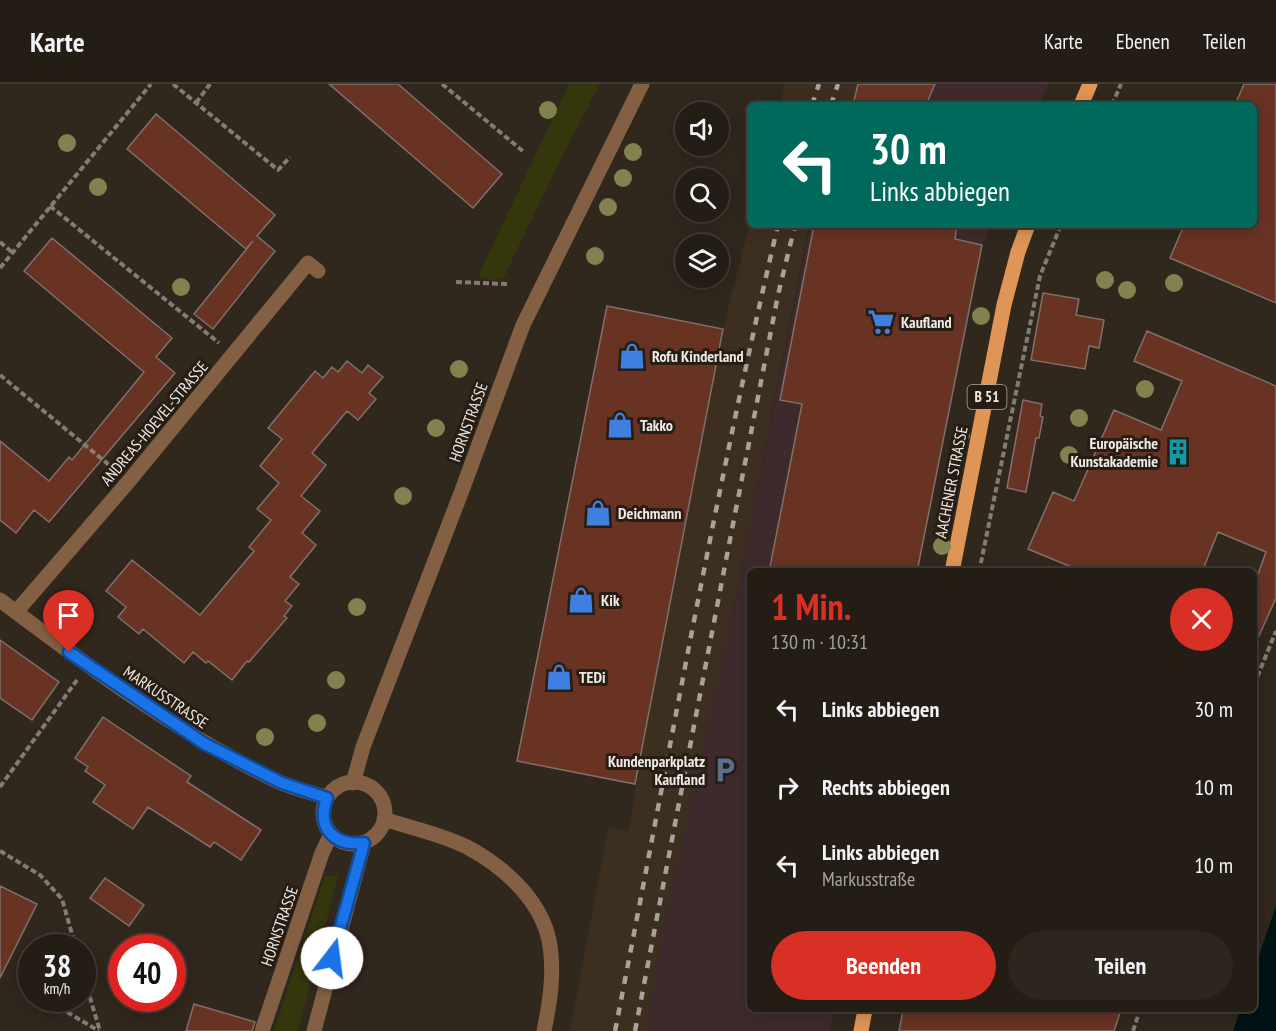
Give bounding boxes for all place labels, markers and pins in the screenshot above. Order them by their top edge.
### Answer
supermarket icon: Kaufland [866,307,896,337]
place label: Kaufland [901,312,952,332]
shop icon: Rofu Kinderland [617,341,647,371]
place label: Rofu Kinderland [652,346,744,366]
shop icon: Takko [605,410,635,440]
place label: Takko [640,415,673,435]
place label: Europäische Kunstakademie [1071,433,1158,471]
building icon: Europäische Kunstakademie [1163,437,1193,467]
shop icon: Deichmann [583,498,613,528]
place label: Deichmann [618,503,681,523]
shop icon: Kik [566,585,596,615]
pin [43,590,94,652]
place label: Kik [601,590,620,610]
shop icon: TEDi [544,662,574,692]
place label: TEDi [579,667,606,687]
place label: Kundenparkplatz Kaufland [608,751,705,789]
parking icon: Kundenparkplatz Kaufland [710,755,740,785]

